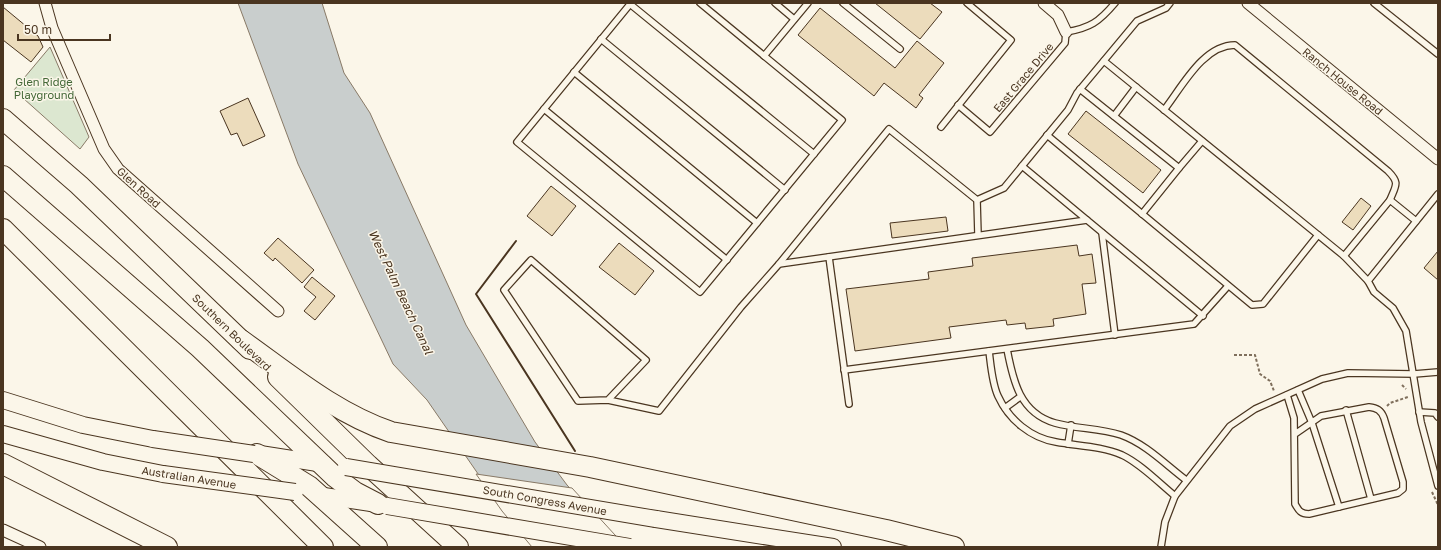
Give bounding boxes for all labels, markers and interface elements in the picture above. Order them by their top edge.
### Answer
scale bar [18,16,110,42]
text: 50 m [24,22,52,37]
street label: East Grace Drive [990,40,1056,114]
street label: Ranch House Road [1300,45,1386,117]
park label: Glen Ridge Playground [14,75,74,101]
street label: Glen Road [115,164,163,210]
water label: West Palm Beach Canal [366,227,437,358]
street label: Southern Boulevard [190,291,274,373]
street label: Australian Avenue [141,463,237,491]
street label: South Congress Avenue [482,483,608,517]

